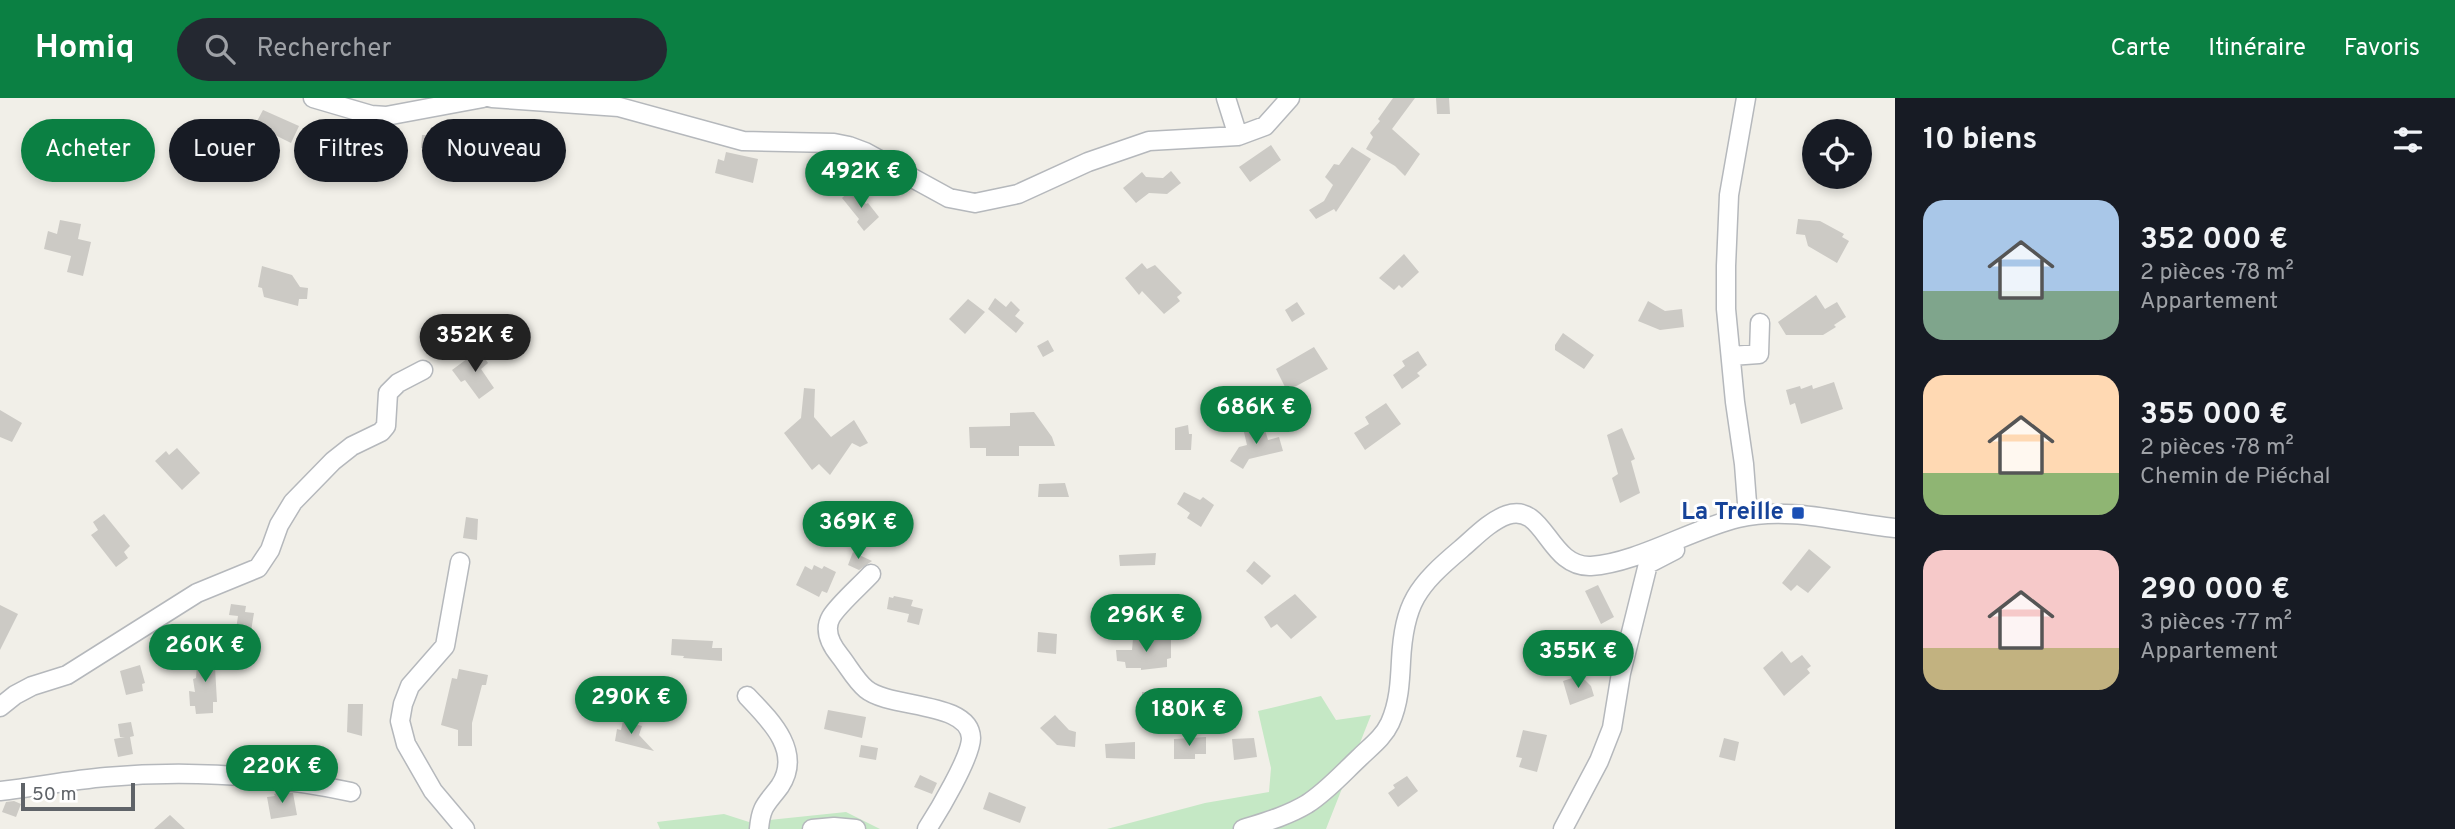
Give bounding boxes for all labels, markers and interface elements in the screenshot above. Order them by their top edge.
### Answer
search box [177,18,667,81]
text: Homiq [35,28,135,70]
icon: search [201,30,239,68]
text: Rechercher [257,33,392,66]
text: Carte [2110,34,2170,64]
text: Itinéraire [2208,34,2306,64]
text: Favoris [2344,34,2420,64]
chip: Acheter [21,119,155,182]
chip: Louer [169,119,280,182]
chip: Filtres [294,119,408,182]
chip: Nouveau [422,119,566,182]
map controls [1802,119,1872,189]
button: locate [1802,119,1872,189]
icon: filters [2389,121,2427,159]
text: 10 biens [1923,122,2037,159]
pin: 492K € [804,150,918,210]
text: 492K € [821,158,901,187]
text: 352 000 € [2140,222,2288,259]
icon: home [1979,228,2063,312]
text: 2 pièces · 78 m² [2140,259,2294,288]
text: Appartement [2140,288,2278,317]
pin: 352K € [418,314,532,374]
text: 352K € [436,322,514,351]
pin: 686K € [1199,386,1313,446]
text: 686K € [1216,394,1296,423]
text: 355 000 € [2140,397,2288,434]
icon: home [1979,403,2063,487]
text: 2 pièces · 78 m² [2140,434,2294,463]
text: Chemin de Piéchal [2140,463,2331,492]
place label: La Treille [1681,498,1784,528]
pin: 369K € [801,502,915,561]
marker: La Treille [1790,505,1806,521]
text: 369K € [819,509,897,538]
text: 290 000 € [2140,572,2290,609]
icon: home [1979,578,2063,662]
pin: 296K € [1089,594,1203,654]
text: 296K € [1107,602,1185,631]
text: 3 pièces · 77 m² [2140,609,2292,638]
pin: 260K € [148,624,262,684]
pin: 355K € [1521,630,1635,690]
text: 260K € [165,632,245,661]
text: 355K € [1539,638,1617,667]
text: Appartement [2140,638,2278,667]
pin: 290K € [574,676,688,736]
text: 290K € [591,684,671,713]
pin: 180K € [1132,688,1246,748]
text: 180K € [1151,696,1227,725]
pin: 220K € [225,746,339,805]
text: 220K € [242,753,322,782]
scale bar [21,780,135,812]
text: 50 m [32,783,77,807]

